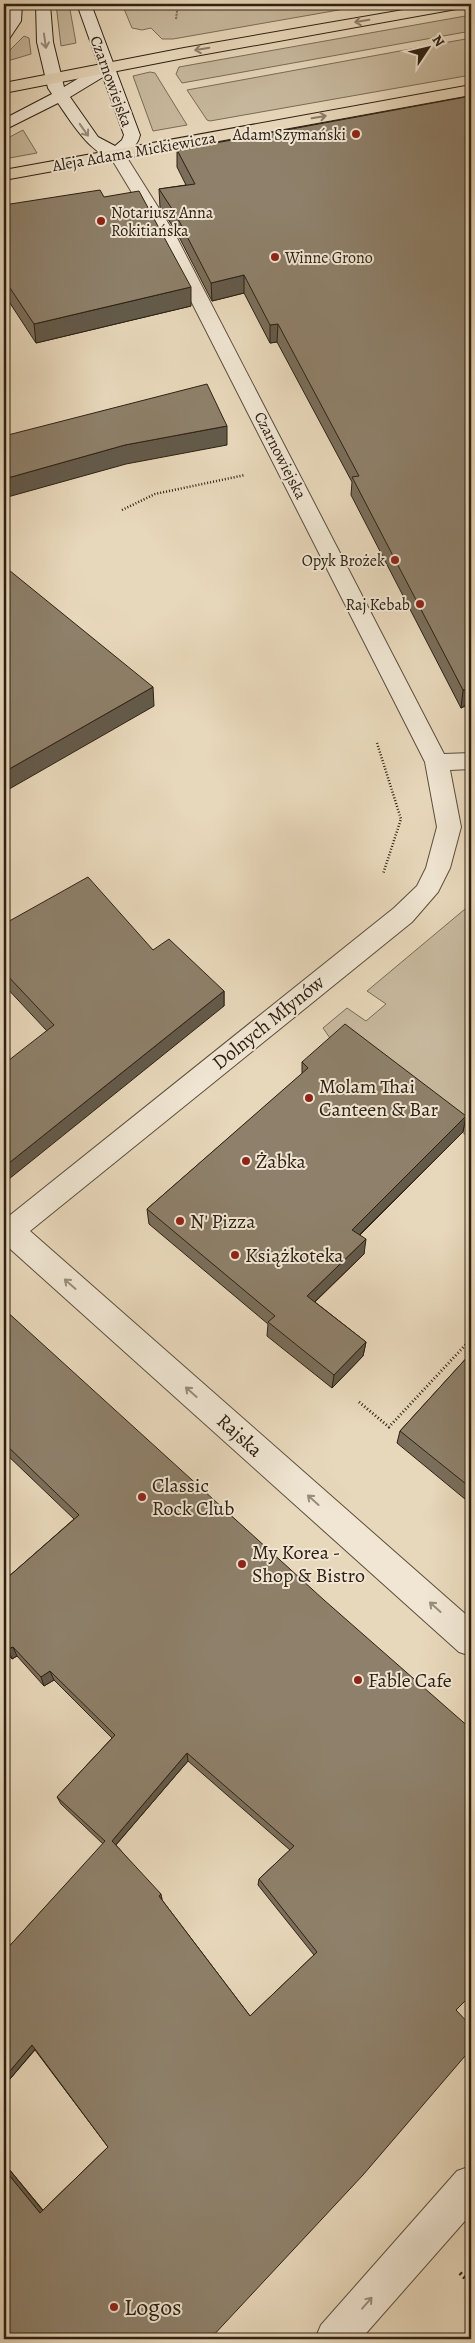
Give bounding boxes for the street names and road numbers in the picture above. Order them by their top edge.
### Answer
street label: Czarnowiejska [84,33,138,131]
street label: Aleja Adama Mickiewicza [50,127,218,177]
street label: Czarnowiejska [249,408,312,504]
street label: Dolnych Młynów [207,968,331,1076]
street label: Rajska [211,1408,269,1464]

